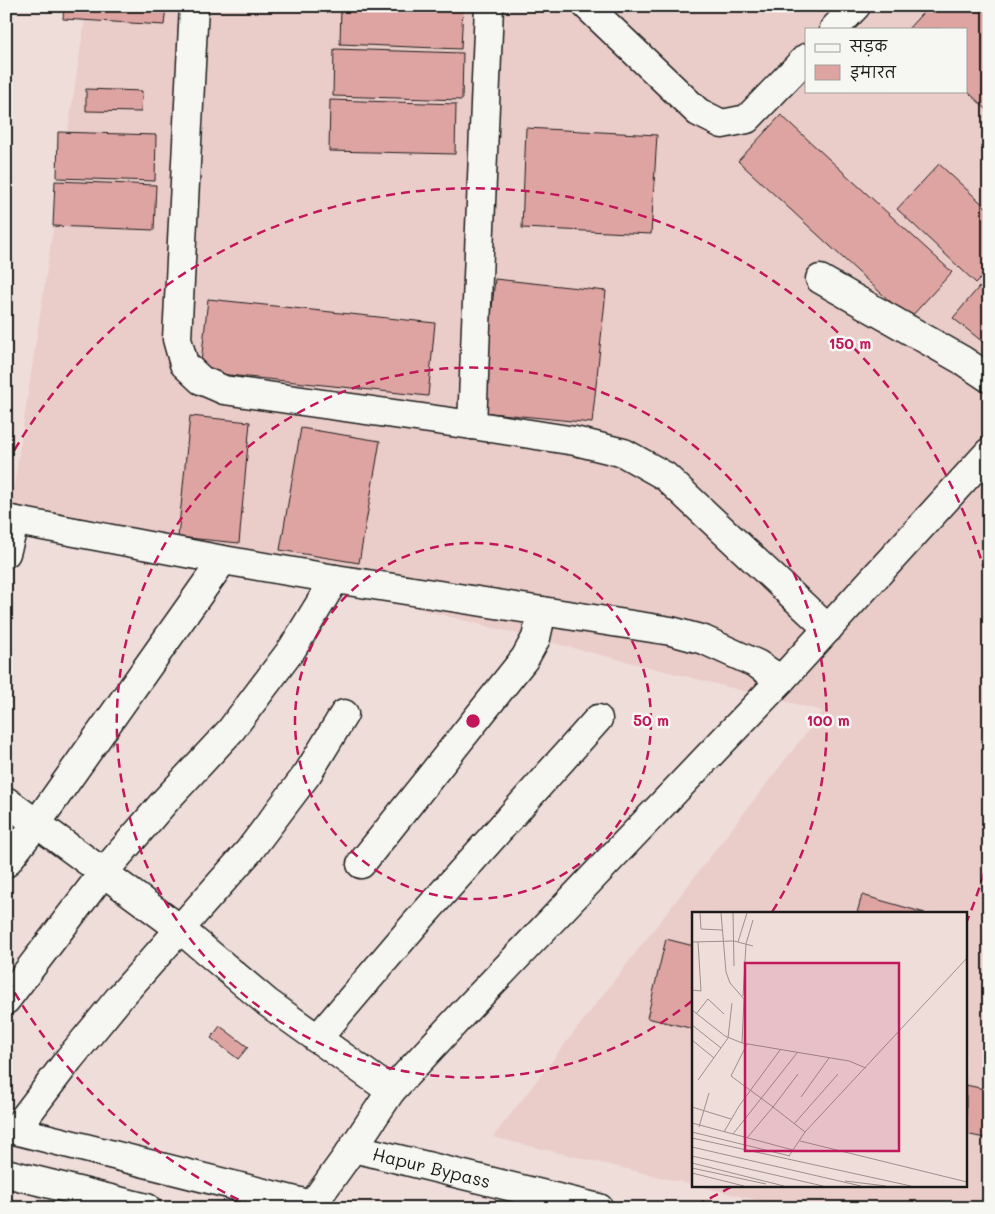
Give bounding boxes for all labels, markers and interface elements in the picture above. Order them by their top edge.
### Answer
legend [805,28,968,92]
text: सड़क [849,36,888,57]
text: इमारत [850,62,897,82]
text: 150 m [829,333,871,353]
text: 50 m [633,710,669,730]
text: 100 m [806,710,850,730]
centre of rings [464,712,482,730]
inset map [692,912,968,1186]
street label: Hapur Bypass [370,1141,493,1193]

